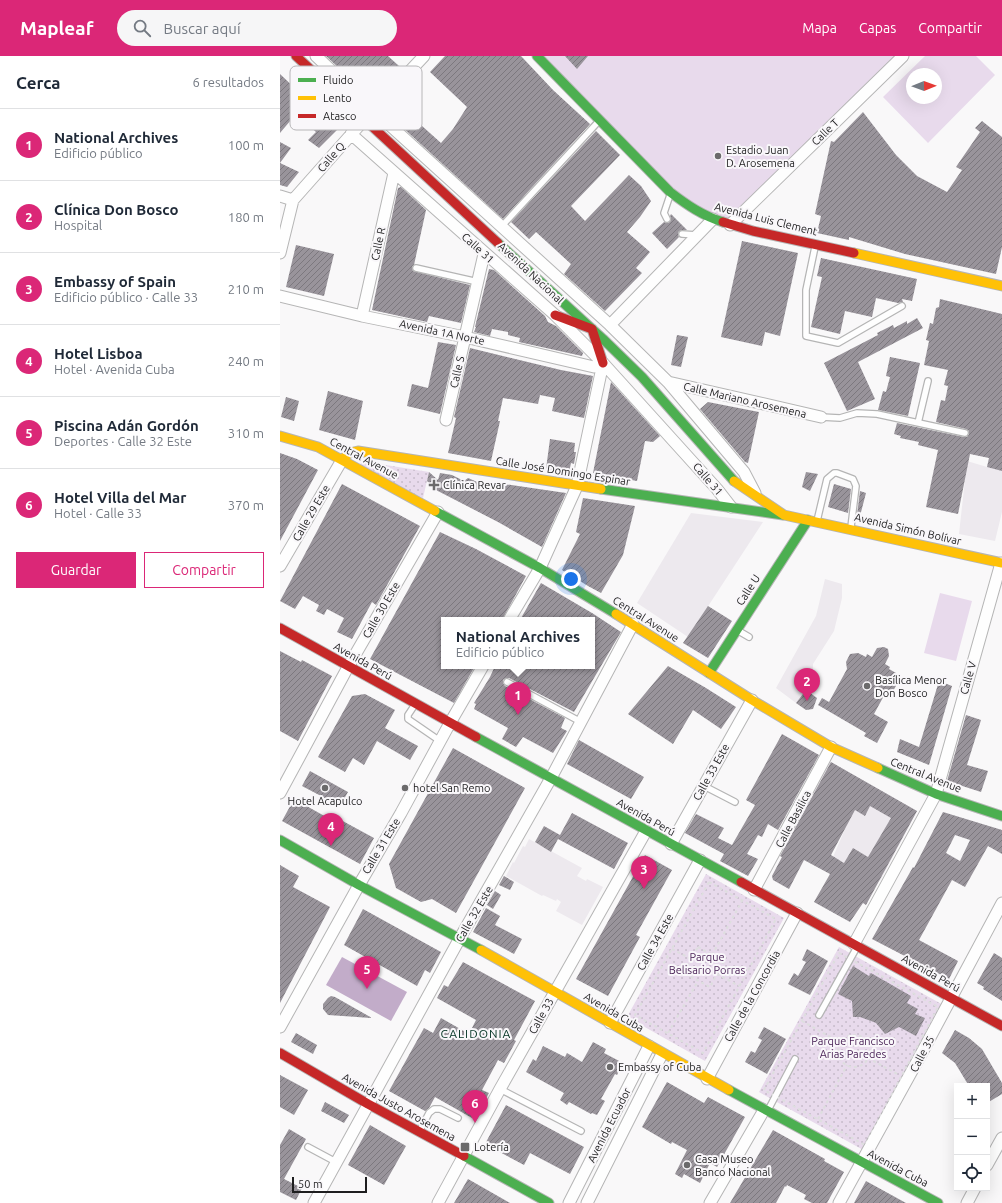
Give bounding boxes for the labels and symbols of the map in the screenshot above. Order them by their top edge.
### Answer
legend [290,66,422,130]
north arrow [906,68,942,104]
text: Fluido [323,74,354,86]
text: Lento [323,92,352,104]
text: Atasco [323,110,356,122]
street label: Calle T [809,116,841,148]
street label: Calle Q [315,140,347,174]
place label: Estadio Juan D. Arosemena [726,144,795,169]
marker: Estadio Juan D. Arosemena [713,151,723,161]
street label: Avenida Luis Clement [713,200,819,238]
street label: Calle R [369,226,387,262]
street label: Calle 31 [459,230,497,266]
street label: Avenida Nacional [496,240,566,306]
street label: Avenida 1A Norte [398,317,486,347]
street label: Calle S [447,355,467,389]
street label: Calle Mariano Arosemena [682,380,808,420]
street label: Central Avenue [328,435,400,481]
street label: Calle José Domingo Espinar [495,454,632,488]
street label: Calle 31 [691,460,725,498]
marker: Clínica Revar [428,479,440,491]
place label: Clínica Revar [443,479,506,491]
street label: Calle 29 Este [290,483,332,543]
street label: Avenida Simón Bolívar [853,511,963,547]
your location [561,569,581,589]
street label: Calle U [734,572,762,608]
street label: Calle 30 Este [360,580,402,640]
street label: Central Avenue [611,594,681,644]
street label: Avenida Perú [332,640,394,682]
street label: Calle V [958,660,978,696]
pin: 2 [794,668,820,701]
place label: Basílica Menor Don Bosco [875,674,947,699]
marker: Basílica Menor Don Bosco [862,681,872,691]
pin: 1 [505,682,531,715]
street label: Calle 33 Este [690,742,732,802]
street label: Central Avenue [889,755,963,795]
place label: hotel San Remo [413,782,491,794]
marker: Hotel Acapulco [320,783,330,793]
marker: hotel San Remo [400,783,410,793]
street label: Calle Basilica [773,788,813,850]
place label: Hotel Acapulco [288,795,362,807]
street label: Avenida Perú [615,796,677,838]
pin: 4 [318,813,344,846]
street label: Calle 31 Este [360,816,402,876]
pin: 3 [631,856,657,889]
street label: Calle 32 Este [453,884,495,944]
street label: Calle 34 Este [634,912,676,972]
street label: Calle de la Concordia [722,948,782,1044]
park label: Parque Belisario Porras [669,951,745,976]
street label: Avenida Perú [900,952,962,994]
pin: 5 [354,956,380,989]
street label: Avenida Cuba [582,990,646,1034]
street label: Calle 33 [526,996,556,1036]
district label: CALIDONIA [441,1027,511,1040]
street label: Calle 35 [908,1034,936,1074]
park label: Parque Francisco Arias Paredes [811,1035,895,1060]
place label: Embassy of Cuba [618,1061,701,1073]
marker: Embassy of Cuba [605,1062,615,1072]
street label: Avenida Justo Arosemena [340,1071,458,1143]
street label: Avenida Ecuador [585,1085,633,1164]
pin: 6 [462,1090,488,1123]
marker: Lotería [459,1141,471,1153]
place label: Lotería [474,1141,509,1153]
street label: Avenida Cuba [866,1147,930,1189]
place label: Casa Museo Banco Nacional [695,1153,771,1178]
marker: Casa Museo Banco Nacional [682,1160,692,1170]
scale bar [292,1175,367,1194]

